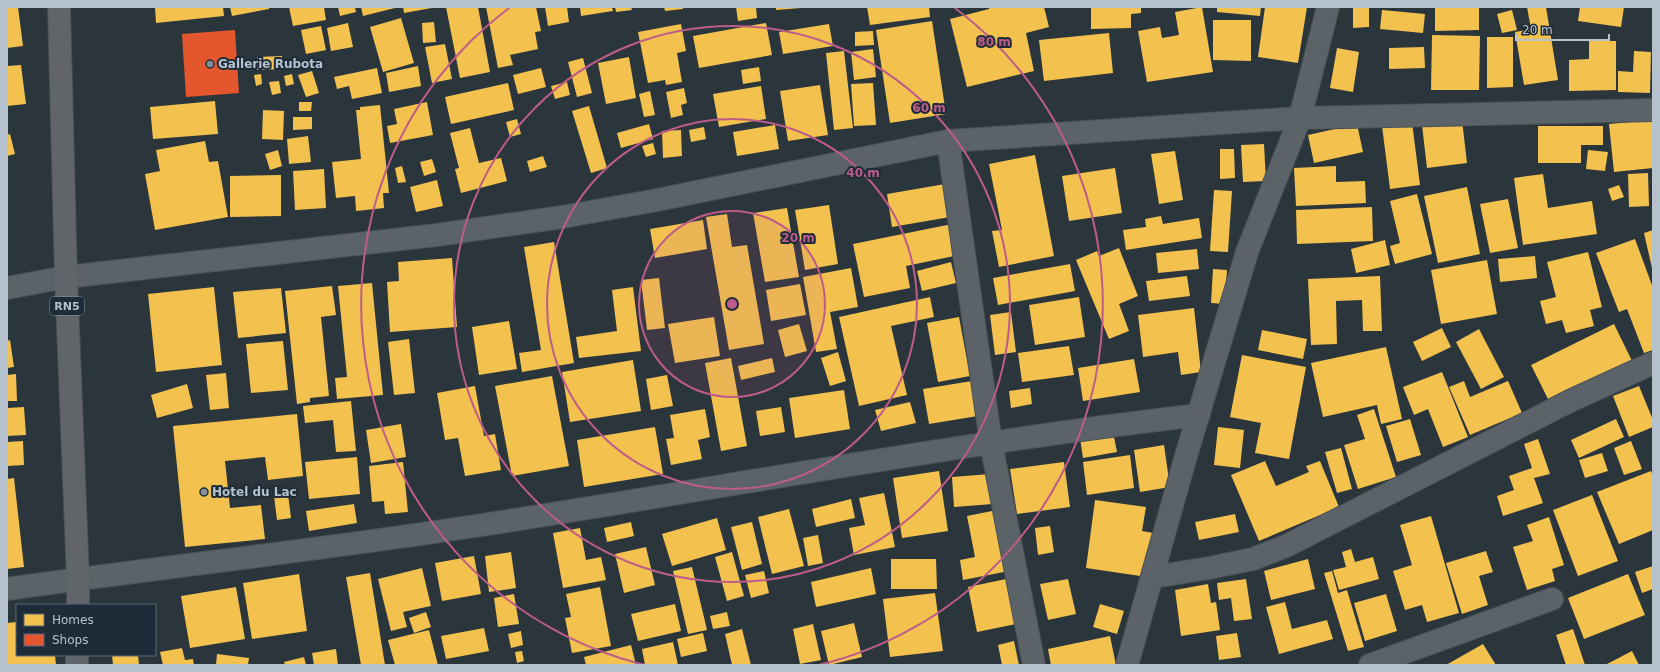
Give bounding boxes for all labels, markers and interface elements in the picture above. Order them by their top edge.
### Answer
scale bar [1516,16,1609,42]
text: 20 m [1522,23,1553,37]
text: 80 m [977,35,1011,49]
place label: Gallerie Rubota [218,57,323,71]
marker: Gallerie Rubota [205,59,215,69]
text: 60 m [912,101,946,115]
text: 40 m [846,166,880,180]
text: 20 m [781,231,815,245]
road number: RN5 [50,297,84,315]
centre of rings [725,297,739,311]
place label: Hotel du Lac [212,485,297,499]
marker: Hotel du Lac [199,487,209,497]
legend [16,604,156,656]
text: Homes [52,613,94,627]
text: Shops [52,633,88,647]

